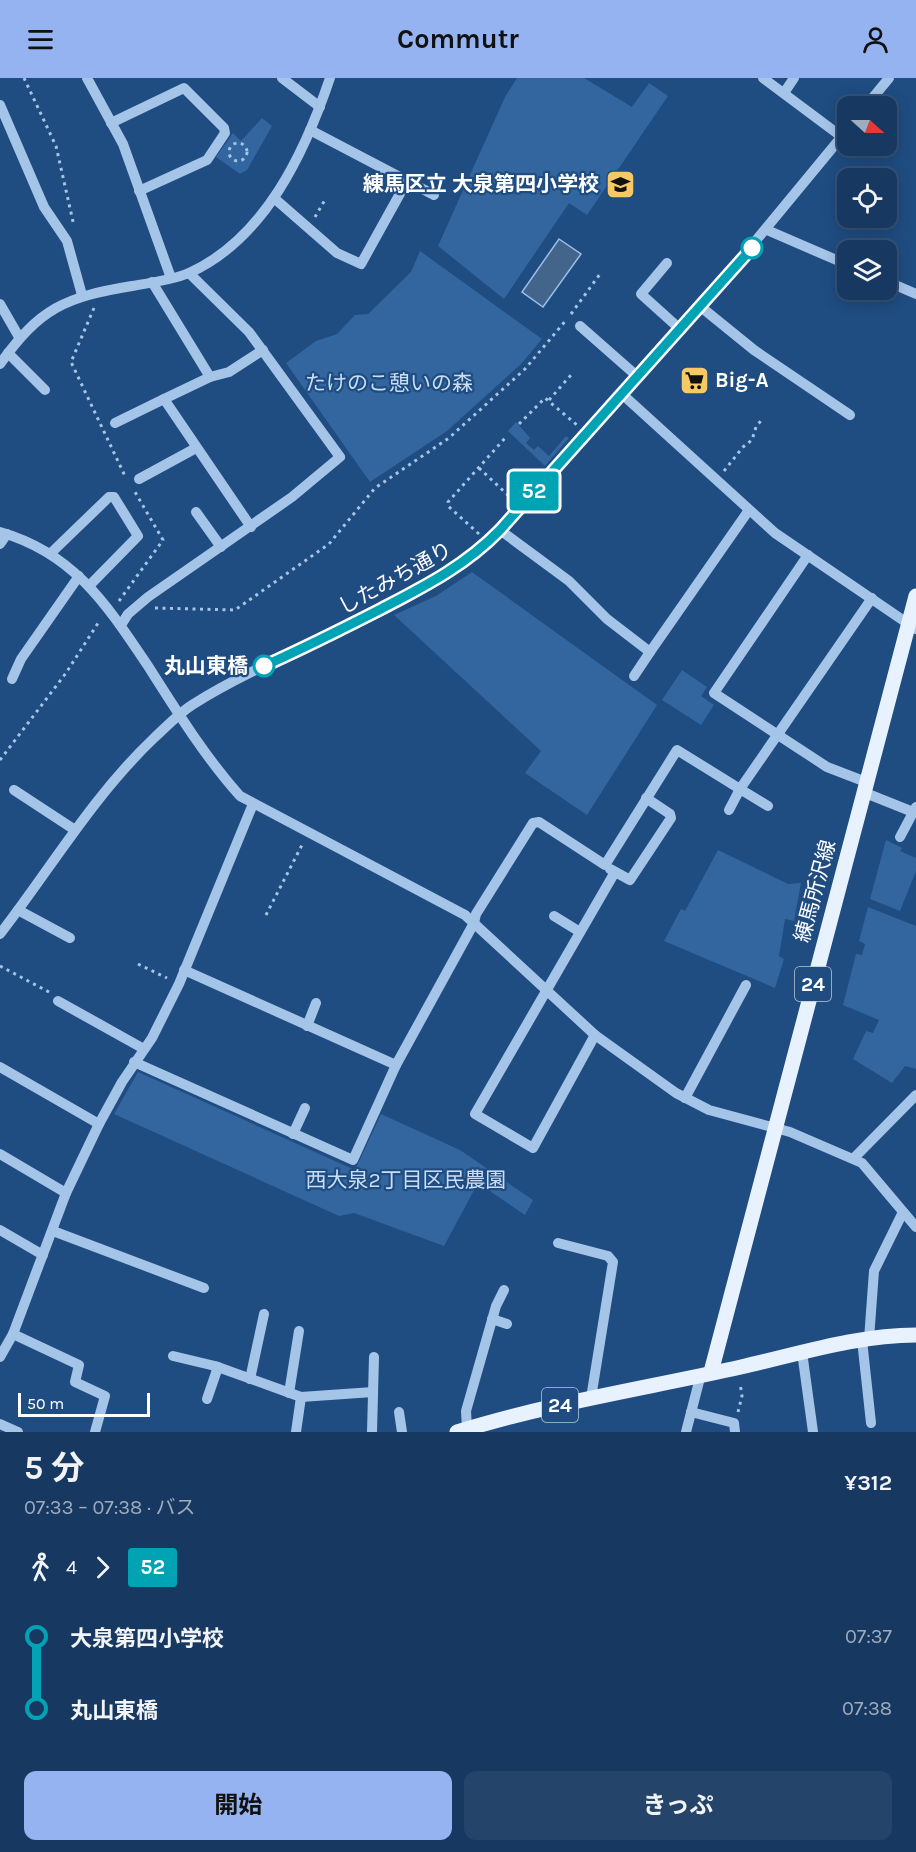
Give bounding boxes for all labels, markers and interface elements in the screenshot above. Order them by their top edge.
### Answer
icon: menu [24,23,57,56]
text: Commutr [397,23,519,55]
icon: person [859,23,892,56]
north arrow [837,96,897,156]
map controls [837,96,897,300]
school or university icon: 練馬区立 大泉第四小学校 [604,168,636,200]
button: locate [837,168,897,228]
place label: 練馬区立 大泉第四小学校 [363,172,599,196]
unlabelled marker [741,237,763,259]
button: layers [837,240,897,300]
supermarket icon: Big-A [678,364,710,396]
place label: Big-A [715,368,769,392]
park label: たけのこ憩いの森 [305,371,473,395]
line badge: 52 [507,472,561,510]
text: 52 [522,479,546,503]
street label: したみち通り [334,537,456,619]
place label: 丸山東橋 [164,654,248,678]
marker: 丸山東橋 [253,655,275,677]
street label: 練馬所沢線 [790,837,840,945]
road number: 24 [795,967,831,1001]
park label: 西大泉2丁目区民農園 [305,1168,507,1192]
road number: 24 [542,1388,578,1422]
scale bar [18,1390,150,1418]
text: 50 m [27,1394,64,1413]
text: 5 分 [24,1449,85,1487]
text: ¥312 [844,1470,892,1496]
text: 07:33 – 07:38 · バス [24,1496,195,1519]
icon: walk [24,1551,57,1584]
icon: forward [86,1551,119,1584]
text: 52 [140,1555,165,1579]
text: 4 [66,1556,77,1579]
text: 07:37 [845,1625,892,1648]
text: 大泉第四小学校 [70,1626,224,1652]
text: 07:38 [842,1697,892,1720]
text: 丸山東橋 [70,1698,158,1724]
button: 開始 [24,1771,452,1840]
button: きっぷ [464,1771,892,1840]

